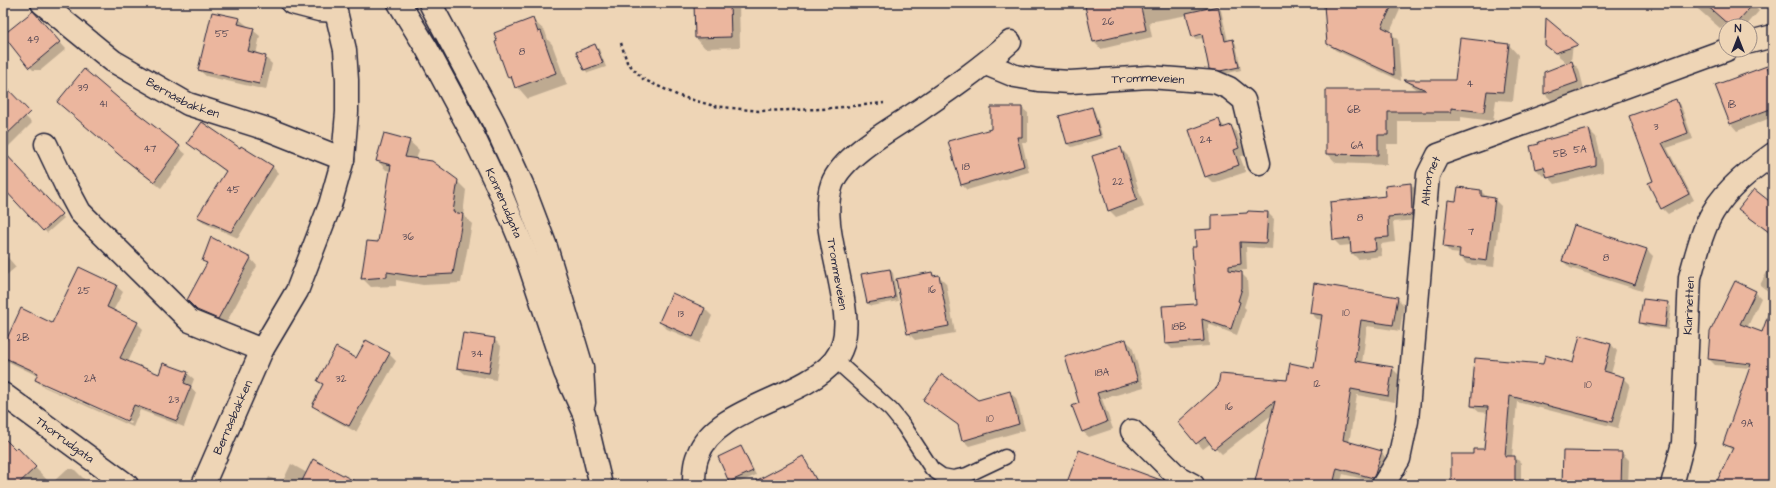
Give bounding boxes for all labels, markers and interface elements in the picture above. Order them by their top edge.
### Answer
house number: 26 [1102,15,1115,29]
north arrow [1718,18,1758,58]
text: N [1735,21,1742,36]
house number: 55 [215,27,229,41]
house number: 49 [27,33,40,47]
house number: 8 [519,45,526,59]
street label: Trommeveien [1111,68,1185,88]
street label: Bernåsbakken [143,73,222,122]
house number: 4 [1467,77,1474,91]
house number: 39 [78,81,89,95]
house number: 41 [99,97,108,111]
house number: 1B [1728,98,1736,112]
house number: 6B [1347,103,1361,117]
house number: 3 [1653,120,1659,134]
house number: 24 [1200,133,1212,147]
house number: 6A [1351,139,1364,153]
house number: 47 [144,142,156,156]
house number: 5A [1573,143,1587,157]
house number: 5B [1553,147,1567,161]
street label: Althornet [1417,153,1445,206]
house number: 18 [962,160,970,174]
street label: Konnerudgata [481,165,527,240]
house number: 22 [1112,175,1124,189]
house number: 45 [226,183,240,197]
house number: 8 [1357,211,1364,225]
house number: 7 [1468,225,1474,239]
house number: 36 [402,230,414,244]
street label: Trommeveien [822,237,852,311]
house number: 8 [1603,251,1610,265]
street label: Klarinetten [1679,276,1699,335]
house number: 16 [928,283,936,297]
house number: 25 [78,284,90,298]
house number: 10 [1342,306,1350,320]
house number: 13 [678,307,684,321]
house number: 18B [1172,320,1186,334]
house number: 2B [17,331,29,345]
house number: 34 [471,347,483,361]
house number: 18A [1095,366,1110,380]
house number: 2A [84,372,97,386]
house number: 32 [336,372,347,386]
street label: Bernåsbakken [209,377,256,457]
house number: 12 [1313,377,1321,391]
house number: 10 [1584,378,1592,392]
house number: 23 [169,393,179,407]
house number: 16 [1225,400,1233,414]
street label: Thorrudgata [32,412,98,467]
house number: 10 [986,412,994,426]
house number: 9A [1741,417,1754,431]

